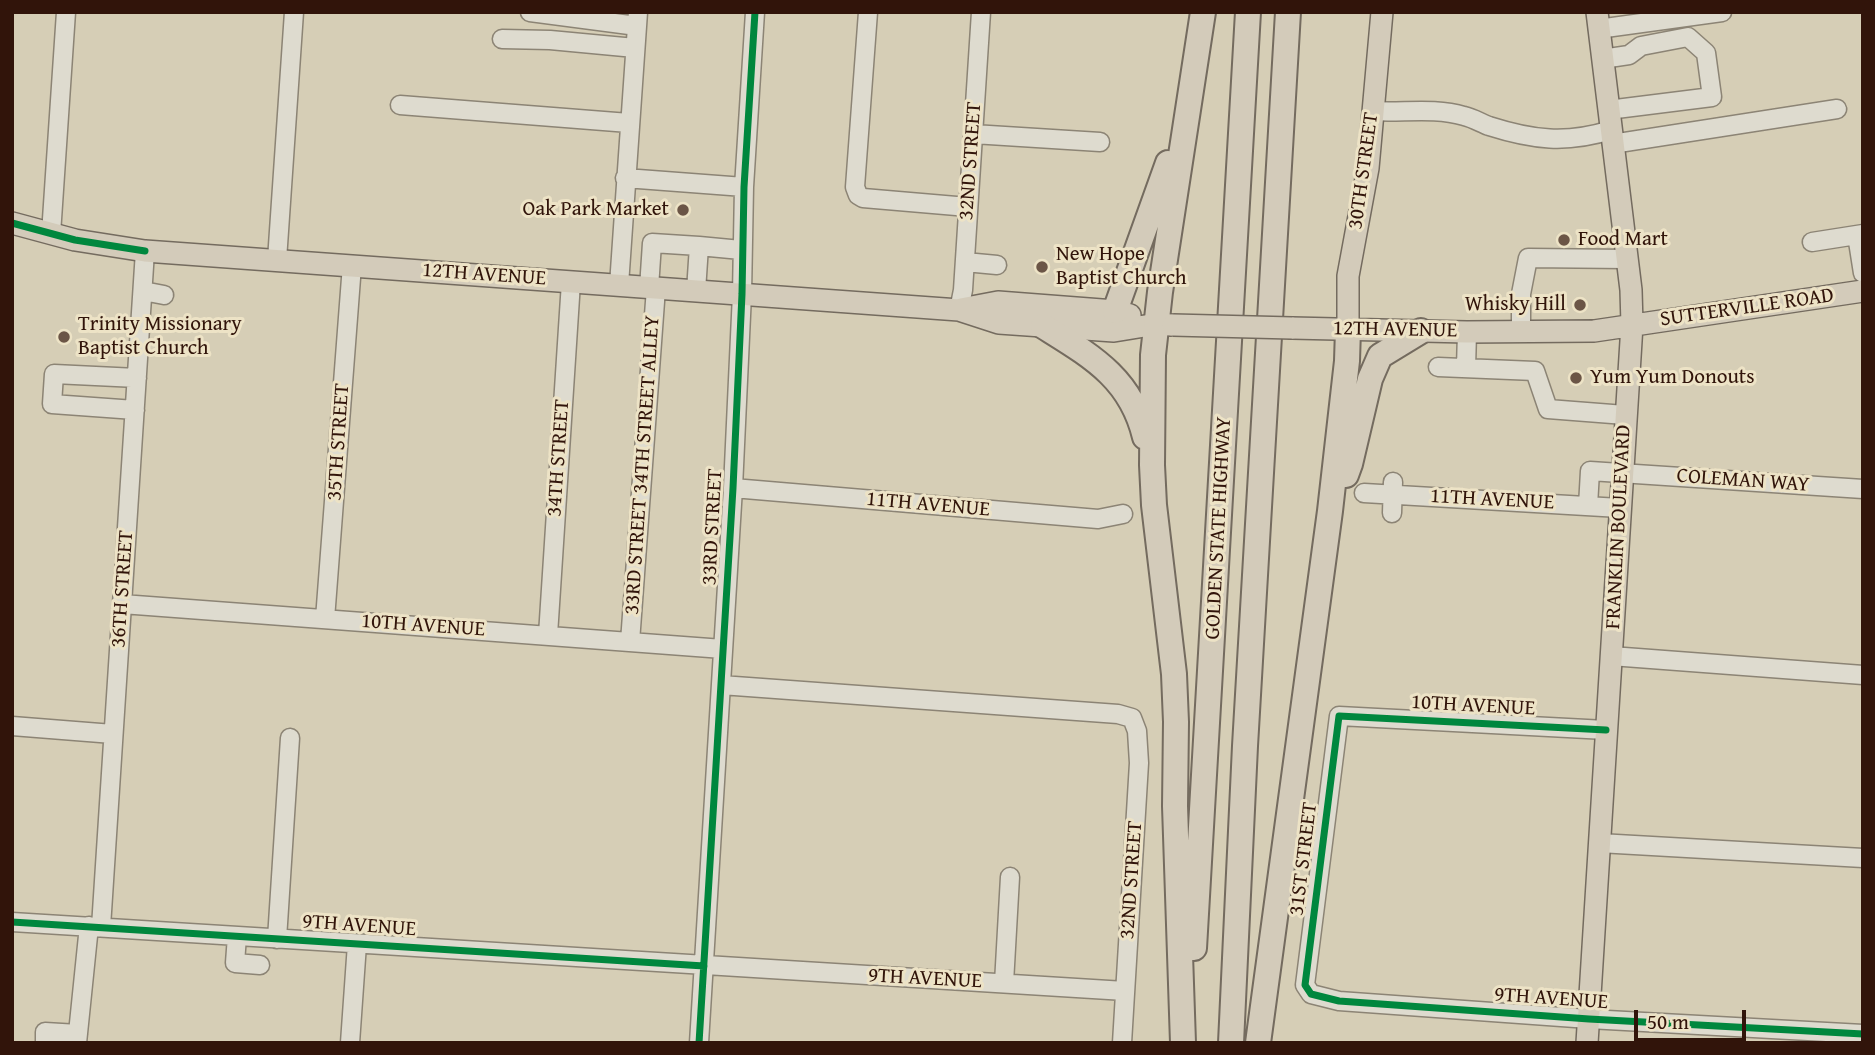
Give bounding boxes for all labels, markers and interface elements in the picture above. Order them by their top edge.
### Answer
street label: 32ND STREET [954,101,988,221]
street label: 30TH STREET [1343,111,1385,231]
place label: Oak Park Market [523,197,669,223]
marker: Oak Park Market [675,202,691,218]
place label: Food Mart [1578,227,1668,253]
marker: Food Mart [1556,232,1572,248]
place label: New Hope Baptist Church [1056,242,1187,292]
street label: 12TH AVENUE [421,258,547,292]
marker: New Hope Baptist Church [1034,259,1050,275]
street label: SUTTERVILLE ROAD [1659,283,1835,333]
place label: Whisky Hill [1465,292,1566,318]
marker: Whisky Hill [1572,297,1588,313]
place label: Trinity Missionary Baptist Church [78,312,242,362]
street label: 33RD STREET 34TH STREET ALLEY [620,314,666,616]
street label: 12TH AVENUE [1333,316,1457,344]
marker: Trinity Missionary Baptist Church [56,329,72,345]
place label: Yum Yum Donouts [1590,365,1755,391]
marker: Yum Yum Donouts [1568,370,1584,386]
street label: 35TH STREET [322,382,356,502]
street label: 34TH STREET [542,398,576,518]
street label: GOLDEN STATE HIGHWAY [1201,416,1237,640]
street label: FRANKLIN BOULEVARD [1601,424,1637,630]
street label: COLEMAN WAY [1676,464,1810,498]
street label: 33RD STREET [697,468,729,586]
street label: 11TH AVENUE [1429,484,1555,516]
street label: 11TH AVENUE [865,487,991,523]
street label: 36TH STREET [106,529,140,649]
street label: 10TH AVENUE [360,609,486,643]
street label: 10TH AVENUE [1410,690,1536,722]
street label: 31ST STREET [1285,801,1323,917]
street label: 32ND STREET [1115,820,1149,940]
street label: 9TH AVENUE [301,909,417,943]
street label: 9TH AVENUE [867,963,983,995]
street label: 9TH AVENUE [1493,982,1609,1016]
scale bar [1637,996,1749,1040]
text: 50 m [1647,1006,1689,1037]

